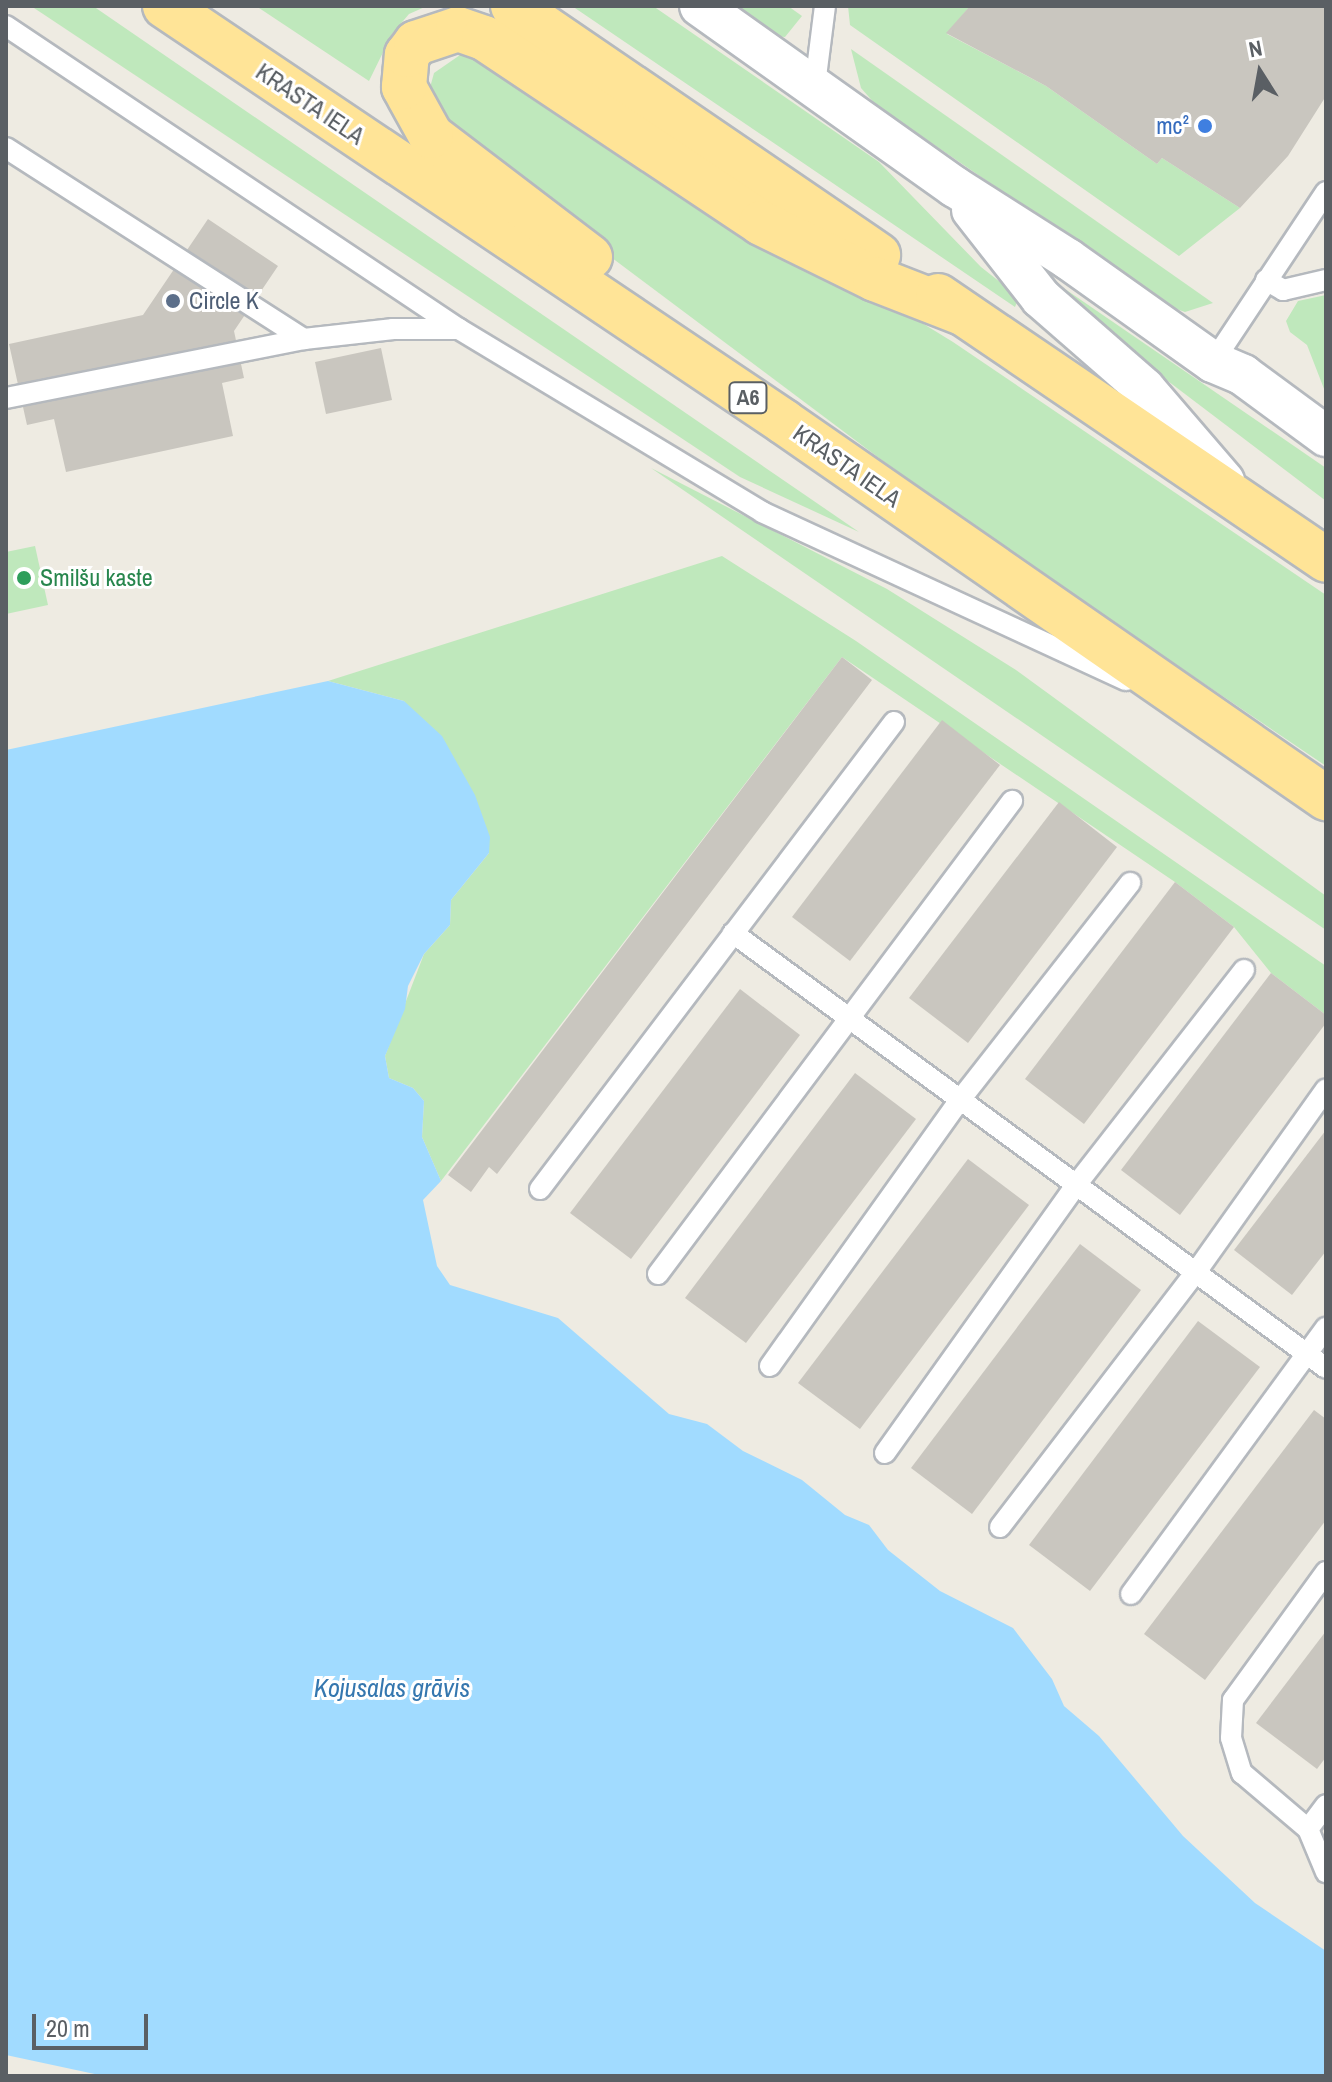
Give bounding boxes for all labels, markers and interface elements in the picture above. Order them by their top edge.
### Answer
north arrow [1220,32,1300,112]
text: N [1246,32,1265,64]
street label: KRASTA IELA [250,57,370,151]
place label: mc² [1156,112,1189,140]
marker: mc² [1196,117,1214,135]
place label: Circle K [189,287,259,315]
marker: Circle K [164,292,182,310]
road number: A6 [728,380,768,416]
street label: KRASTA IELA [787,418,907,514]
place label: Smilšu kaste [40,564,153,592]
marker: Smilšu kaste [15,569,33,587]
water label: Kojusalas grāvis [314,1672,470,1704]
scale bar [36,1998,152,2048]
text: 20 m [46,2012,90,2044]

